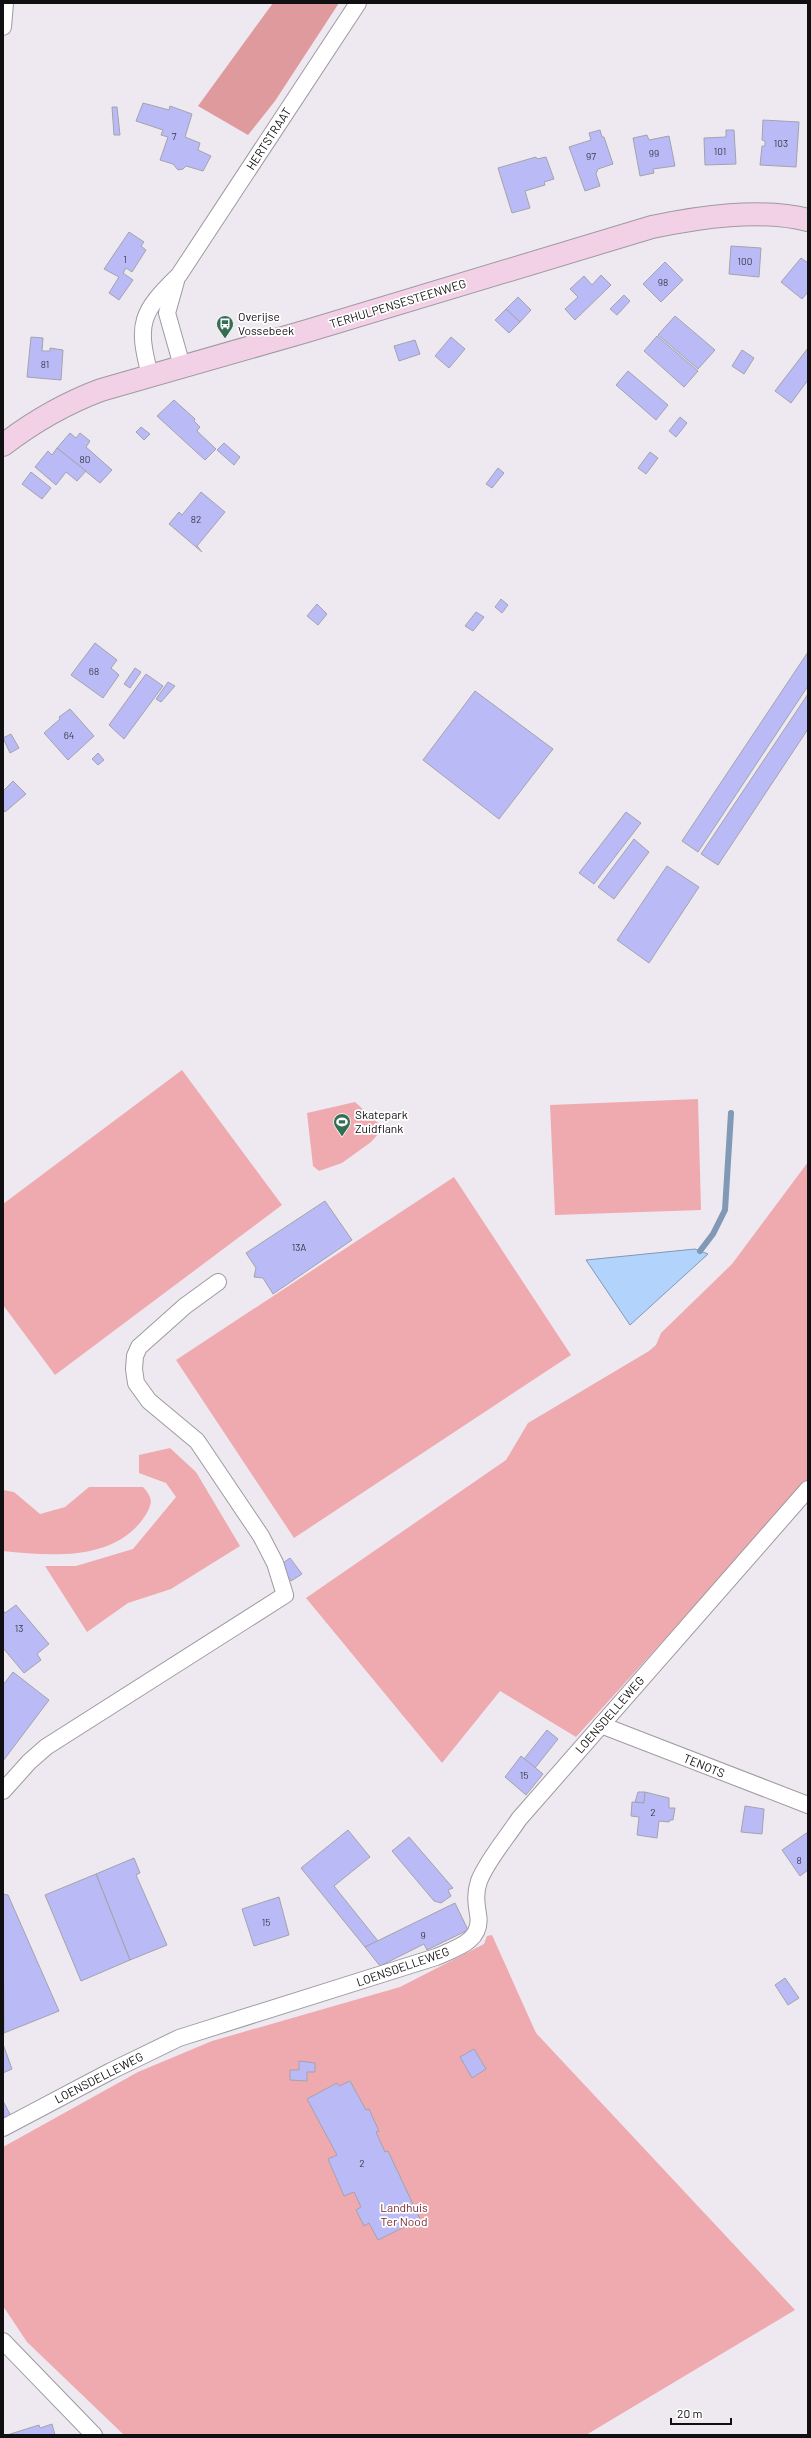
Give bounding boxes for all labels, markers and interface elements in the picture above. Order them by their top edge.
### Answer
street label: HERTSTRAAT [243,105,294,172]
house number: 7 [172,130,177,142]
house number: 103 [774,137,788,149]
house number: 101 [714,145,726,157]
house number: 99 [649,147,659,159]
house number: 97 [586,150,596,162]
house number: 1 [123,253,127,265]
house number: 100 [738,255,752,267]
street label: TERHULPENSESTEENWEG [328,276,468,330]
house number: 98 [658,276,668,288]
place label: Overijse Vossebeek [238,309,294,337]
bus stop icon: Overijse Vossebeek [215,314,235,339]
house number: 81 [41,358,49,370]
house number: 80 [80,453,90,465]
house number: 82 [191,513,201,525]
house number: 68 [89,665,99,677]
house number: 64 [64,729,74,741]
place label: Skatepark Zuidflank [355,1107,408,1135]
sports icon: Skatepark Zuidflank [332,1112,352,1137]
house number: 13A [292,1241,306,1253]
house number: 13 [15,1622,23,1634]
street label: LOENSDELLEWEG [572,1673,646,1756]
street label: TENOTS [682,1750,727,1780]
house number: 15 [520,1769,528,1781]
house number: 2 [650,1806,656,1818]
house number: 8 [796,1854,802,1866]
house number: 15 [262,1916,270,1928]
house number: 9 [420,1929,426,1941]
street label: LOENSDELLEWEG [354,1944,451,1989]
street label: LOENSDELLEWEG [52,2049,145,2105]
house number: 2 [359,2157,365,2169]
park label: Landhuis Ter Nood [380,2200,428,2228]
scale bar [671,2400,731,2426]
text: 20 m [677,2406,703,2420]

